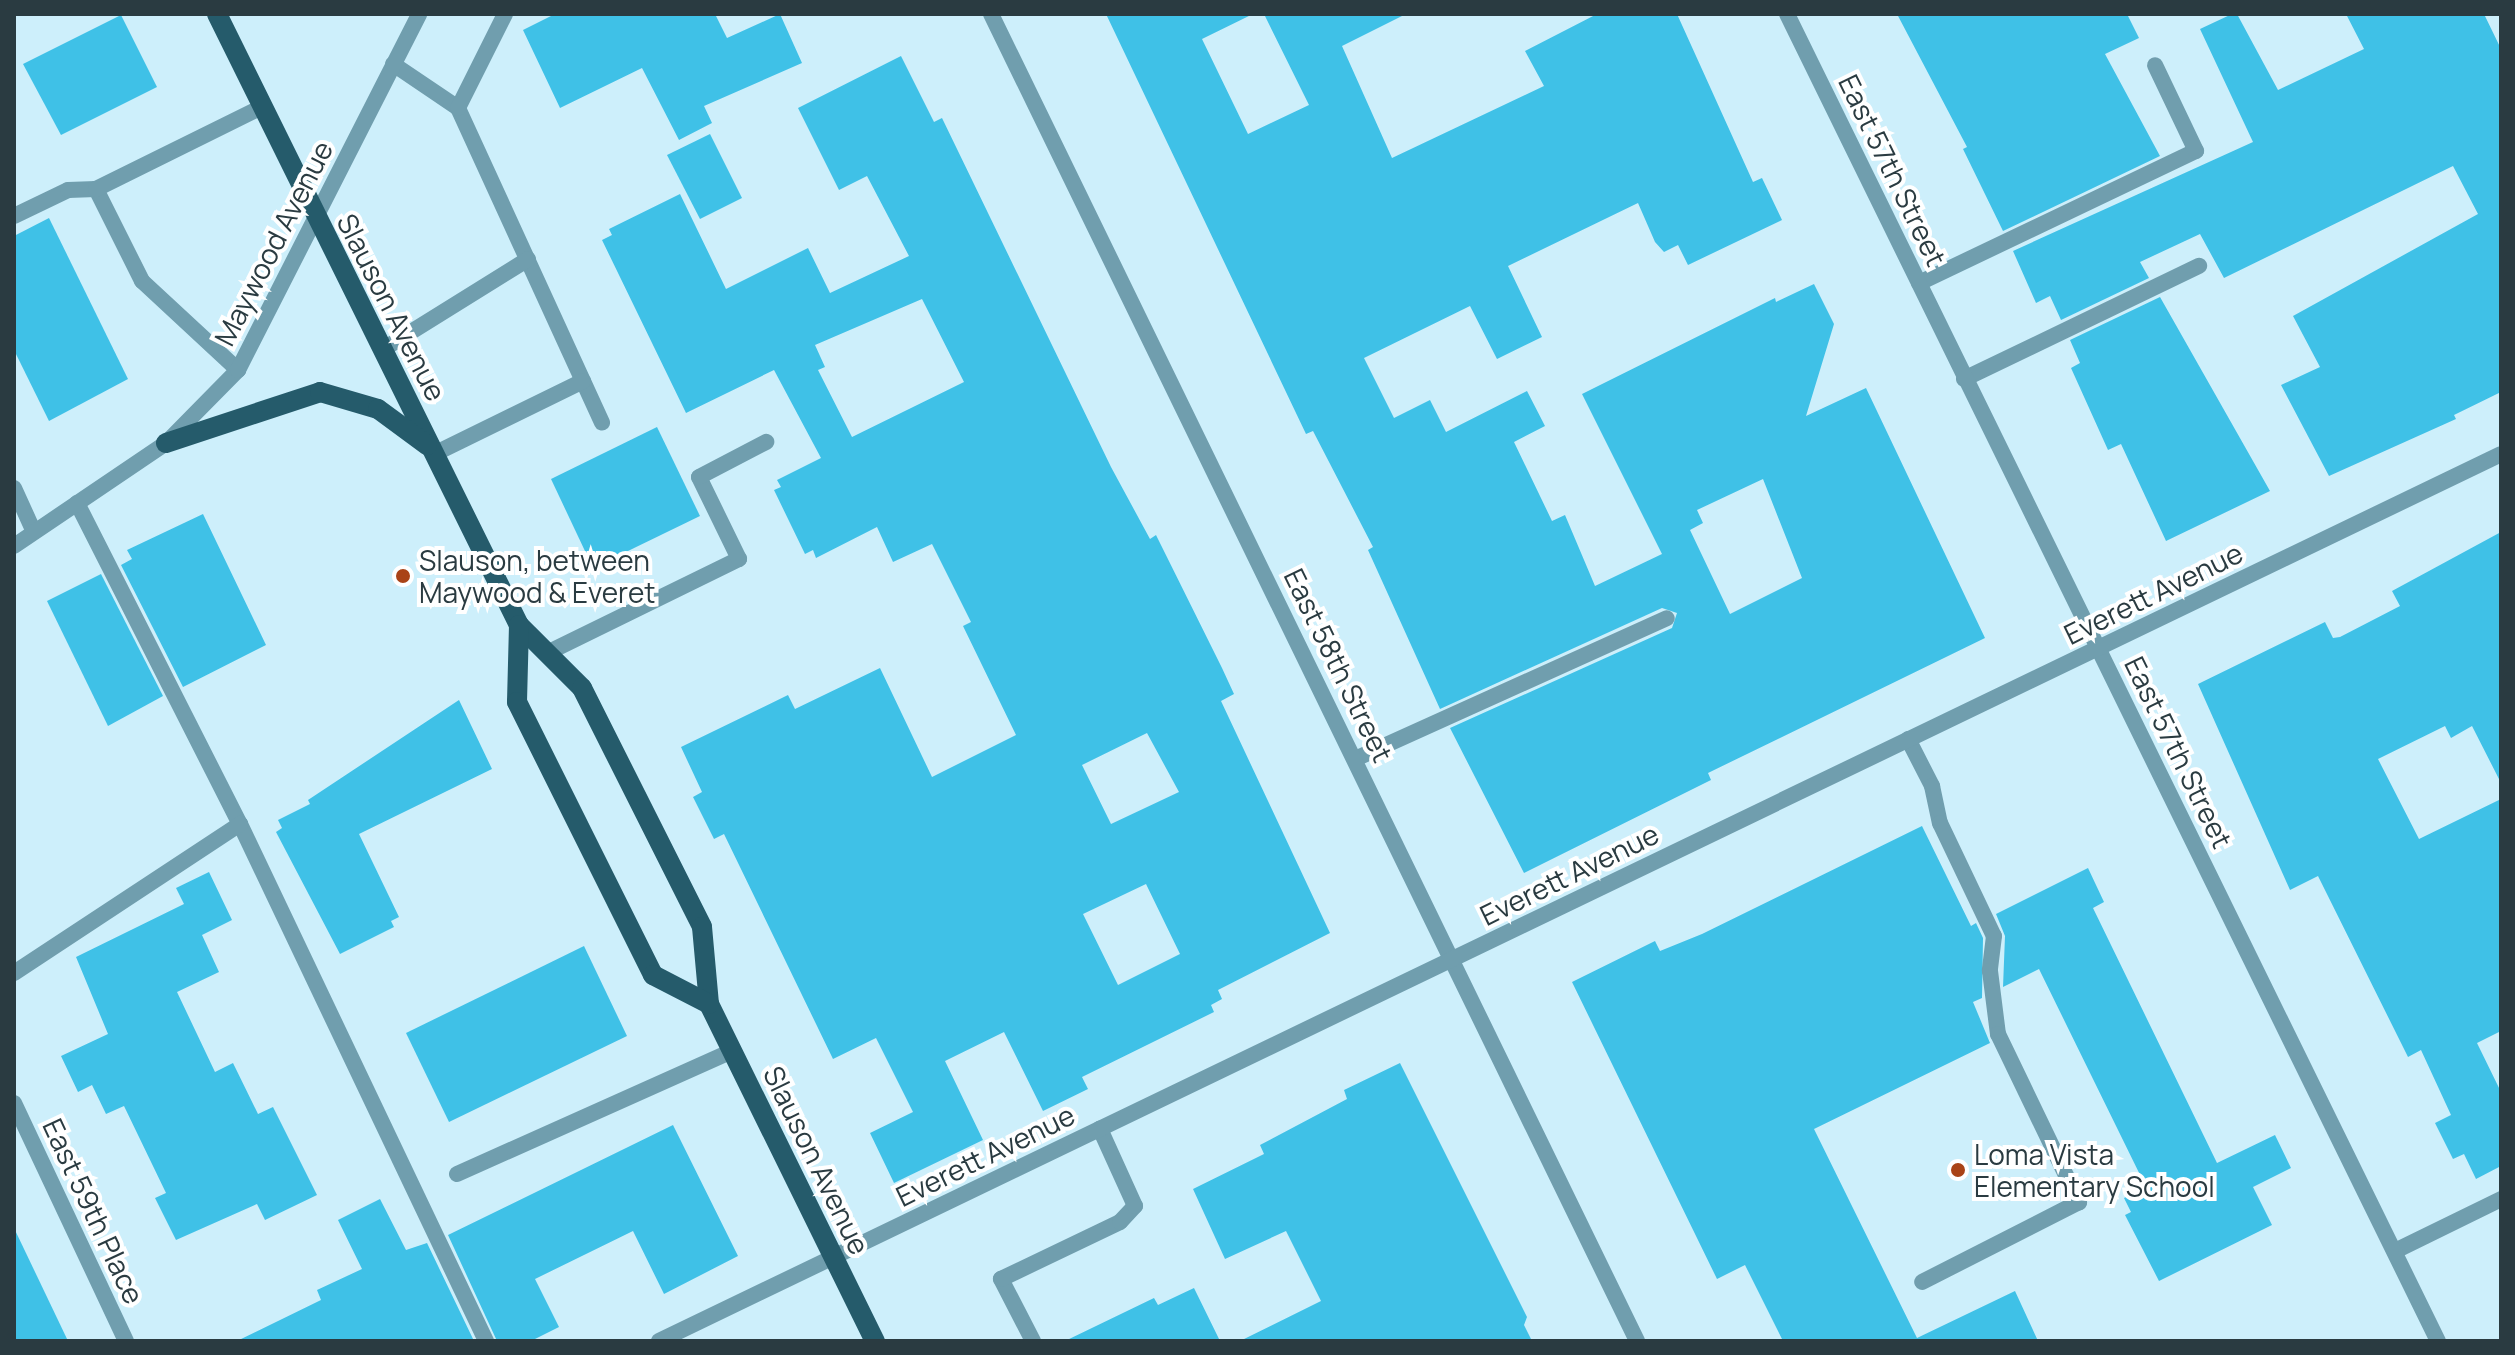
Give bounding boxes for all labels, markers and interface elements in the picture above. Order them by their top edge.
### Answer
street label: East 57th Street [1832,69,1954,271]
street label: Maywood Avenue [207,135,339,351]
street label: Slauson Avenue [330,208,454,406]
street label: Everett Avenue [2058,535,2248,651]
place label: Slauson, between Maywood & Everet [419,543,655,609]
street label: East 58th Street [1278,563,1400,767]
marker: Slauson, between Maywood & Everet [394,567,412,585]
street label: East 57th Street [2118,651,2240,853]
street label: Everett Avenue [1474,816,1664,932]
street label: Slauson Avenue [757,1060,877,1260]
street label: Everett Avenue [890,1097,1080,1213]
street label: East 59th Place [36,1113,152,1309]
place label: Loma Vista Elementary School [1974,1137,2215,1203]
marker: Loma Vista Elementary School [1949,1161,1967,1179]

